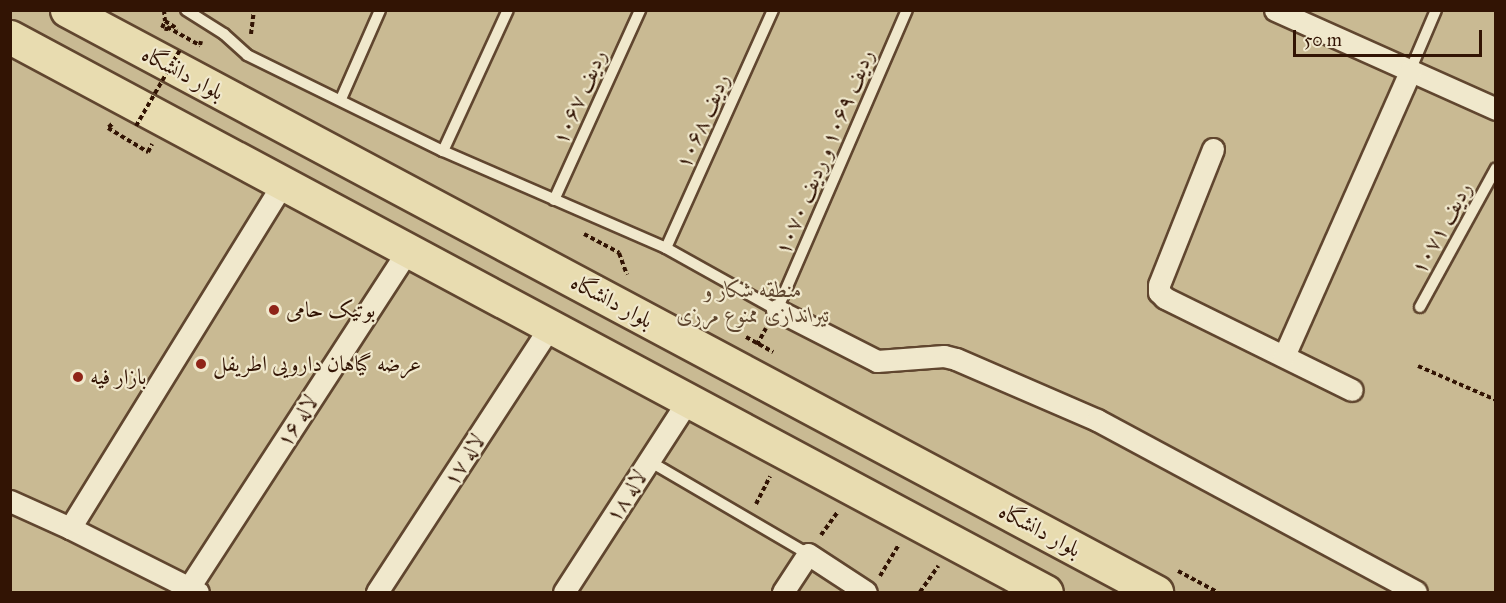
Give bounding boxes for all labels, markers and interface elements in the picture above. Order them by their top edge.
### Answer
scale bar [1296,18,1485,56]
text: 50 m [1304,29,1342,51]
street label: بلوار دانشگاه [137,40,229,106]
street label: ردیف ۱۰۶۷ [546,45,612,149]
street label: ردیف ۱۰۶۹ و ردیف ۱۰۷۰ [769,45,879,259]
street label: ردیف ۱۰۶۸ [669,69,735,173]
street label: ردیف ۱۰۷۱ [1405,177,1477,279]
street label: بلوار دانشگاه [566,268,658,334]
park label: منطقه شکار و تیراندازی ممنوع مرزی [676,276,830,328]
place label: بوتیک حامی [286,297,375,323]
marker: بوتیک حامی [267,303,281,317]
place label: عرضه گیاهان دارویی اطریفل [213,351,421,377]
marker: عرضه گیاهان دارویی اطریفل [194,357,208,371]
place label: بازار فیه [90,364,146,390]
marker: بازار فیه [71,370,85,384]
street label: لاله ۱۶ [271,390,323,452]
street label: لاله ۱۷ [438,429,490,491]
street label: لاله ۱۸ [600,465,652,527]
street label: بلوار دانشگاه [994,497,1086,563]

